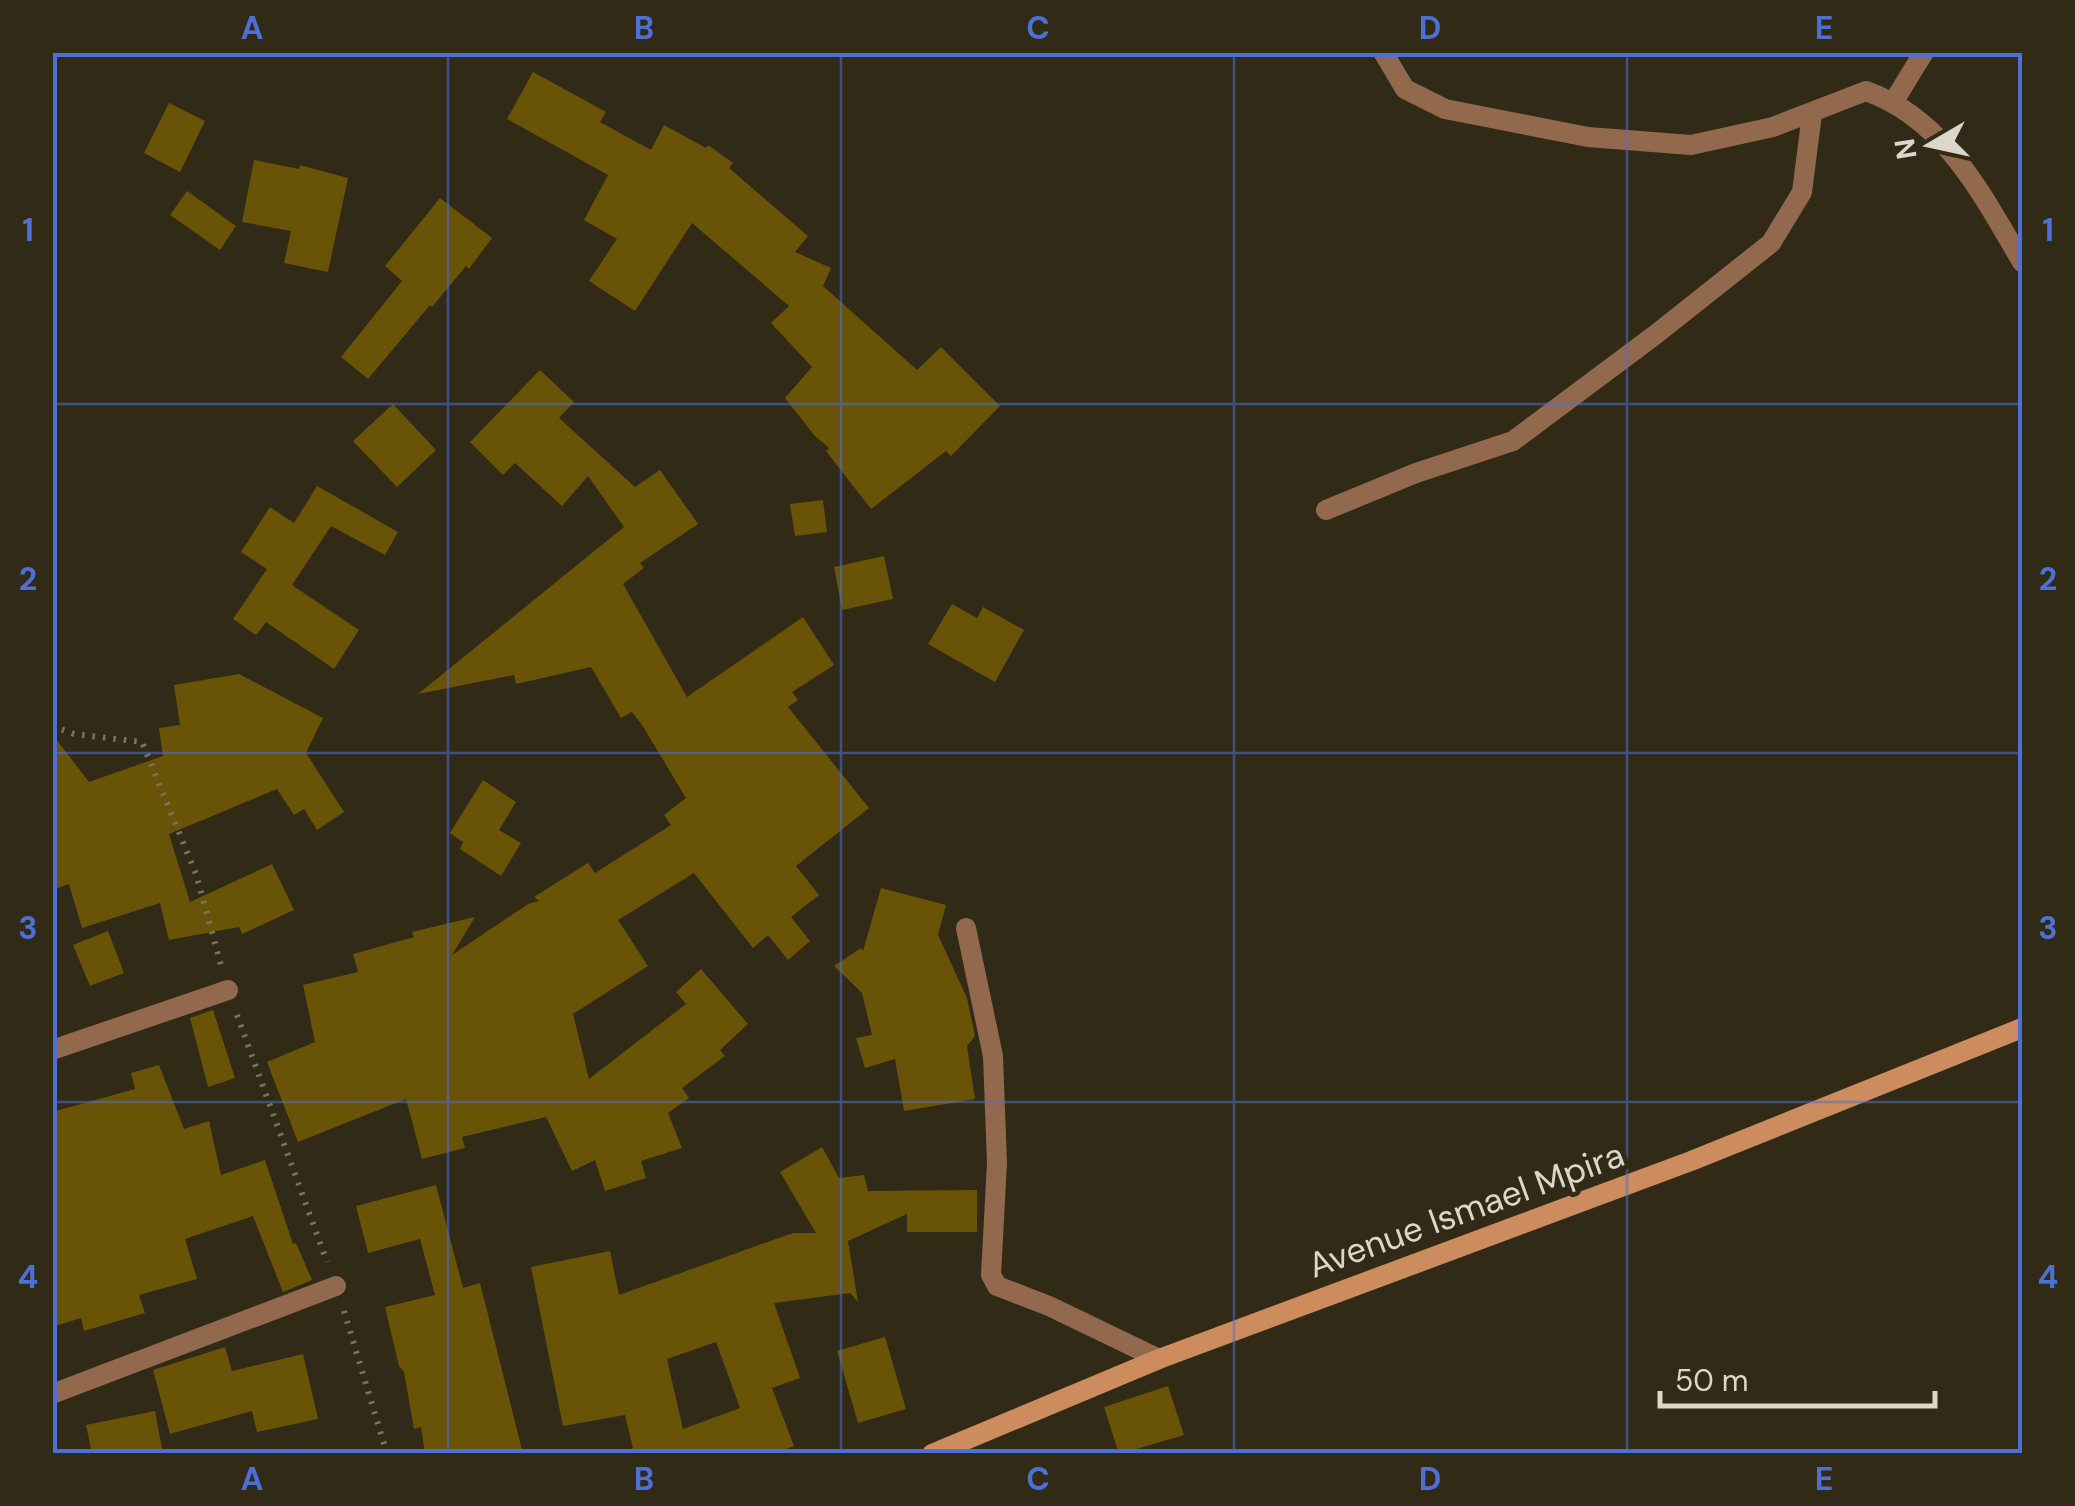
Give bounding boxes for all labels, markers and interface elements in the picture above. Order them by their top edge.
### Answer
text: A [241,7,263,49]
text: B [634,7,654,49]
text: C [1026,7,1050,49]
text: D [1419,7,1441,49]
text: E [1815,7,1833,49]
north arrow [1880,95,1980,195]
text: N [1886,136,1926,162]
text: 1 [22,209,34,251]
text: 1 [2042,209,2054,251]
text: 2 [19,558,37,600]
text: 2 [2039,558,2057,600]
text: 3 [18,907,38,949]
text: 3 [2038,907,2058,949]
street label: Avenue Ismael Mpira [1302,1131,1630,1289]
text: 4 [18,1256,38,1298]
text: 4 [2038,1256,2058,1298]
scale bar [1660,1346,1935,1408]
text: 50 m [1675,1361,1749,1400]
text: A [241,1458,263,1500]
text: B [634,1458,654,1500]
text: C [1026,1458,1050,1500]
text: D [1419,1458,1441,1500]
text: E [1815,1458,1833,1500]

